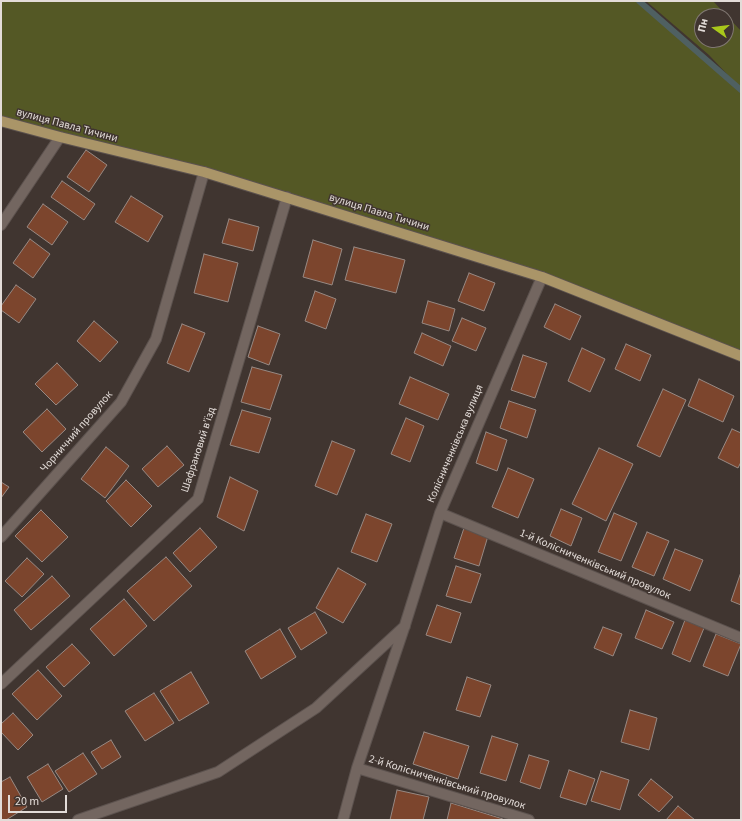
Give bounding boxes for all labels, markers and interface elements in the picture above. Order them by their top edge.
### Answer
north arrow [694,8,734,48]
text: Пн [694,17,712,34]
street label: вулиця Павла Тичини [15,106,119,146]
street label: вулиця Павла Тичини [327,191,431,235]
street label: Колісниченківська вулиця [425,383,487,505]
street label: Чорничний провулок [38,389,116,475]
street label: Шафрановий в'їзд [179,406,219,494]
street label: 1-й Колісниченківський провулок [517,527,673,603]
street label: 2-й Колісниченківський провулок [367,753,527,813]
scale bar [10,787,69,813]
text: 20 m [15,793,39,810]

